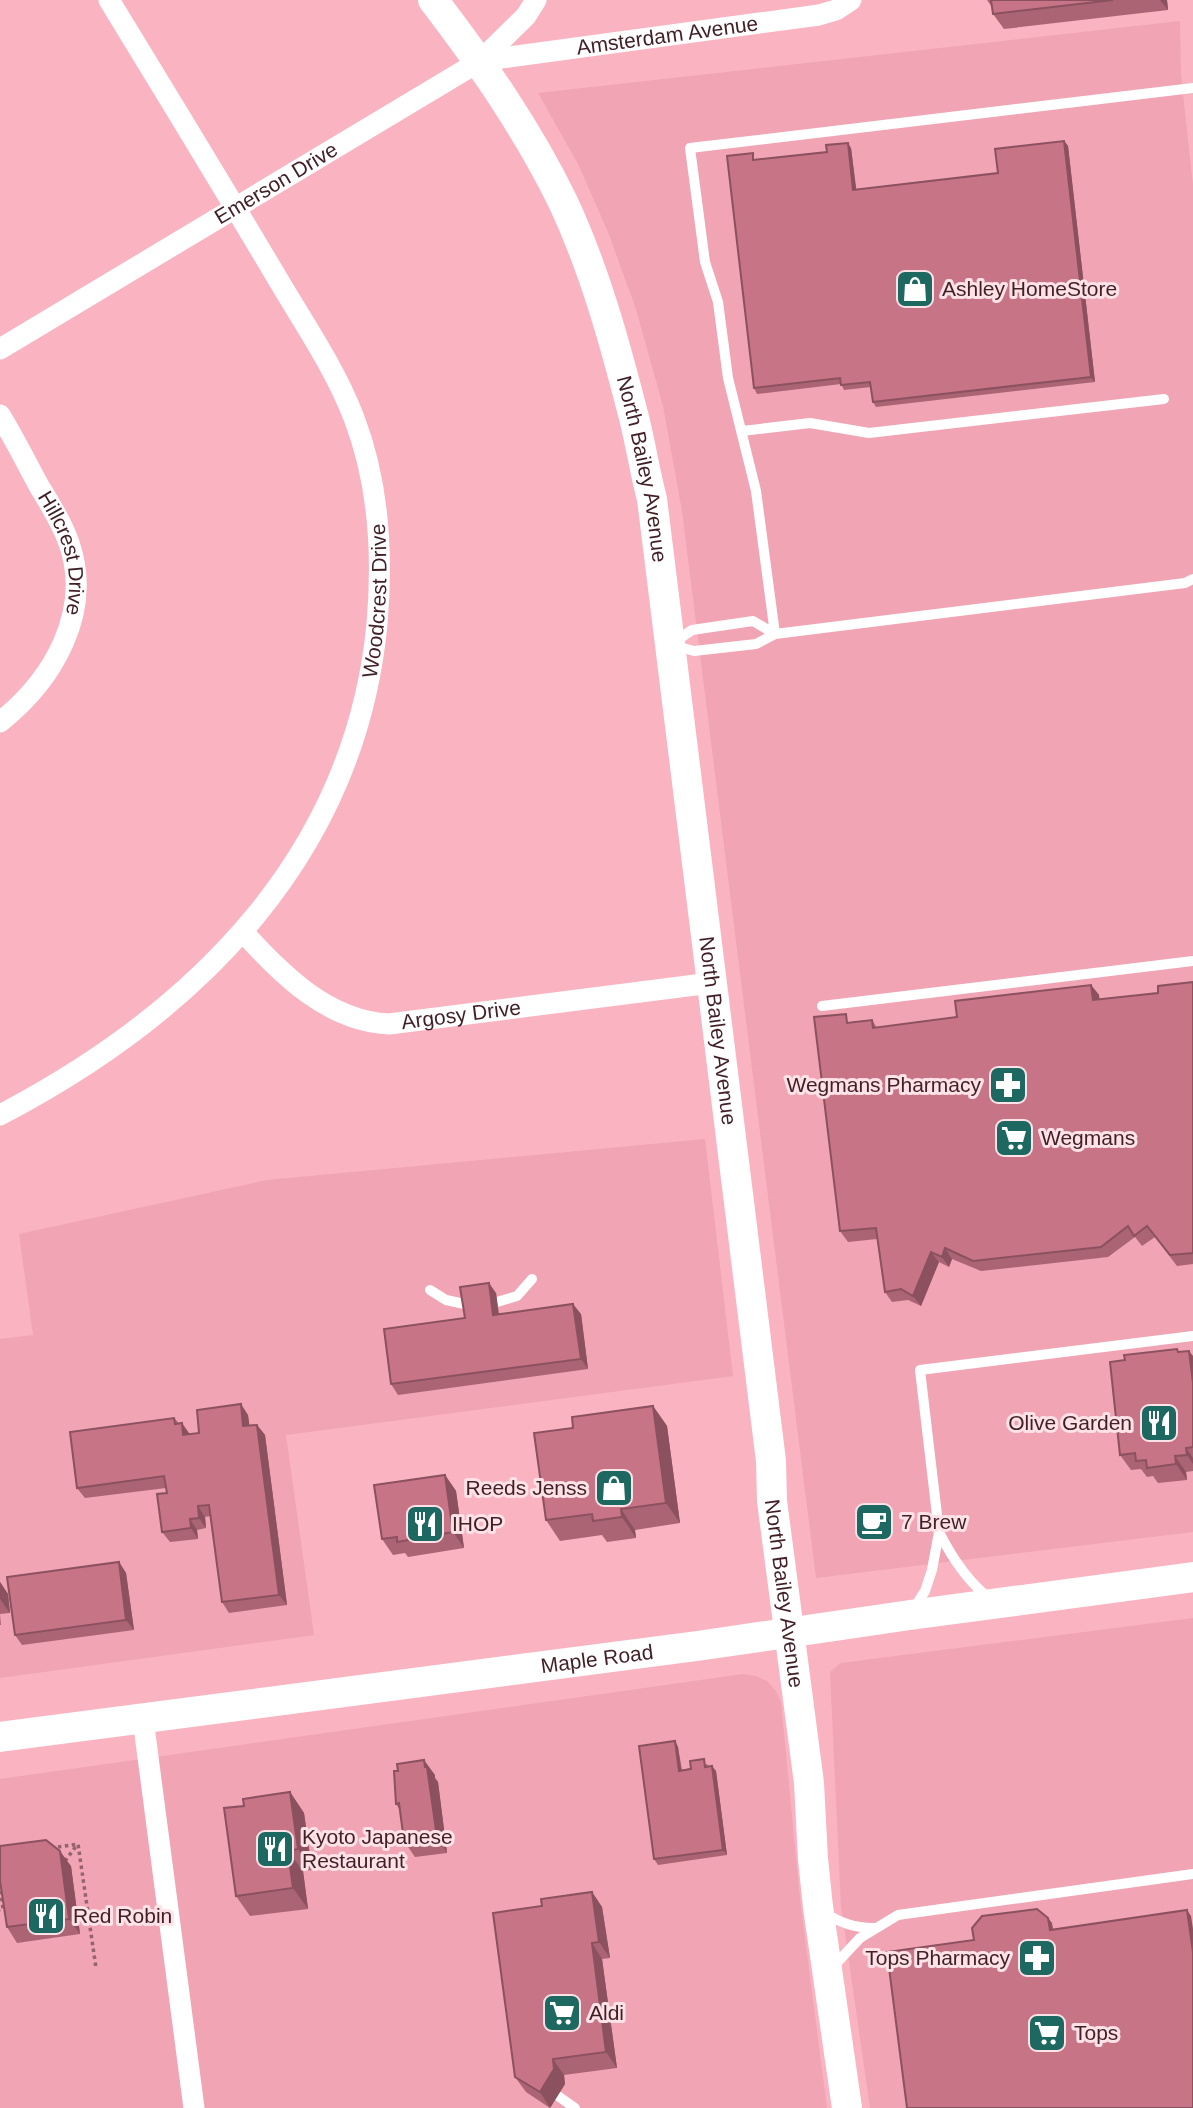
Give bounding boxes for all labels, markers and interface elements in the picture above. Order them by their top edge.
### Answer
street label: Amsterdam Avenue [575,11,759,59]
street label: Emerson Drive [210,137,341,229]
shop icon: Ashley HomeStore [894,268,936,310]
place label: Ashley HomeStore [942,277,1117,300]
street label: North Bailey Avenue [613,373,672,564]
street label: Hillcrest Drive [34,487,88,617]
street label: Woodcrest Drive [357,523,390,680]
street label: North Bailey Avenue [695,935,741,1126]
street label: Argosy Drive [400,995,522,1033]
pharmacy icon: Wegmans Pharmacy [987,1064,1029,1106]
place label: Wegmans Pharmacy [786,1073,981,1096]
supermarket icon: Wegmans [993,1117,1035,1159]
place label: Wegmans [1041,1126,1135,1149]
restaurant icon: Olive Garden [1138,1402,1180,1444]
place label: Olive Garden [1008,1411,1132,1434]
shop icon: Reeds Jenss [593,1467,635,1509]
place label: Reeds Jenss [466,1476,587,1499]
street label: North Bailey Avenue [761,1498,808,1689]
cafe icon: 7 Brew [853,1501,895,1543]
restaurant icon: IHOP [404,1503,446,1545]
place label: 7 Brew [901,1510,967,1533]
place label: IHOP [452,1512,503,1535]
street label: Maple Road [539,1640,655,1677]
place label: Kyoto Japanese Restaurant [302,1825,453,1872]
restaurant icon: Kyoto Japanese Restaurant [254,1828,296,1870]
restaurant icon: Red Robin [25,1895,67,1937]
place label: Red Robin [73,1904,172,1927]
pharmacy icon: Tops Pharmacy [1016,1937,1058,1979]
place label: Tops Pharmacy [865,1946,1010,1969]
supermarket icon: Aldi [541,1992,583,2034]
place label: Aldi [589,2001,624,2024]
supermarket icon: Tops [1026,2012,1068,2054]
place label: Tops [1074,2021,1118,2044]

